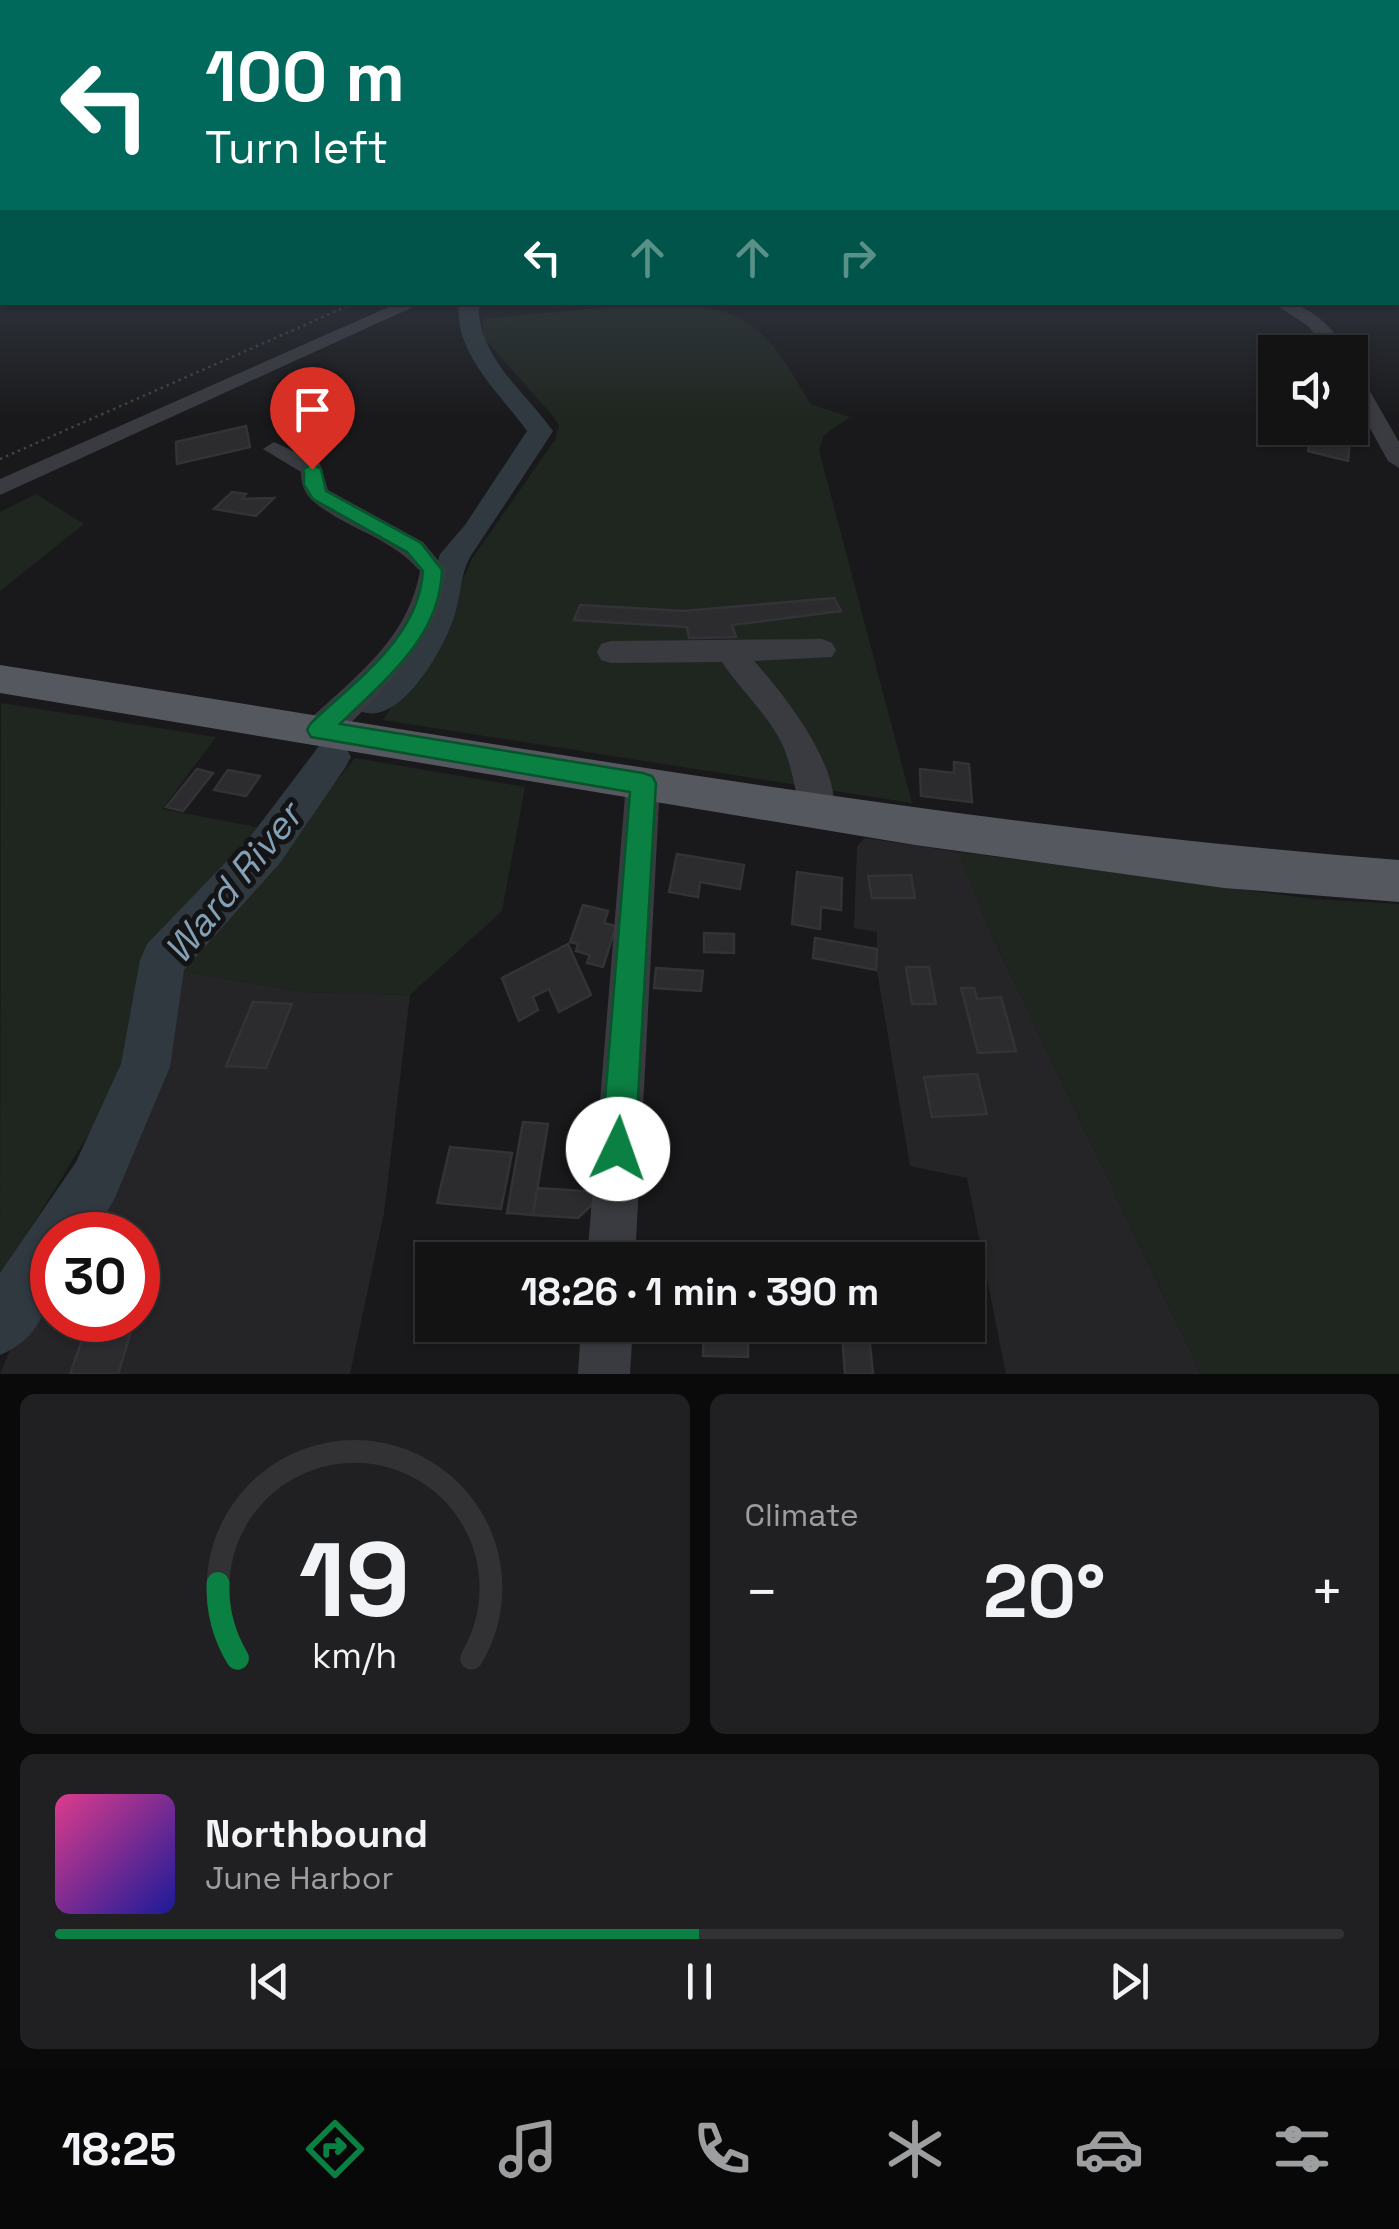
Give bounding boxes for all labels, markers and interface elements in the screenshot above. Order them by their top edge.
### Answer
text: 100 m [205,32,405,121]
icon: left [40,40,170,170]
text: Turn left [205,119,388,176]
icon: left [515,230,570,285]
icon: ahead [620,230,675,285]
icon: ahead [725,230,780,285]
icon: right [830,230,885,285]
map controls [1258,335,1368,445]
button: sound [1258,335,1368,445]
pin [270,367,355,470]
icon: arrive [285,382,340,437]
water label: Ward River [154,790,315,973]
position arrow [566,1097,670,1201]
speed limit sign: 30 [30,1212,160,1342]
text: 18:26 · 1 min · 390 m [521,1268,879,1316]
text: Climate [745,1495,859,1535]
text: 19 [299,1514,410,1646]
text: 20° [983,1543,1106,1639]
text: − [745,1557,779,1627]
text: + [1310,1557,1344,1627]
text: km/h [312,1633,397,1678]
text: Northbound [205,1810,428,1858]
text: June Harbor [205,1858,393,1898]
icon: previous [242,1954,297,2009]
icon: pause [672,1954,727,2009]
icon: next [1102,1954,1157,2009]
icon: directions [300,2114,370,2184]
icon: music [493,2114,563,2184]
icon: phone [687,2114,757,2184]
icon: climate [880,2114,950,2184]
icon: car [1074,2114,1144,2184]
icon: filters [1267,2114,1337,2184]
text: 18:25 [62,2121,176,2178]

